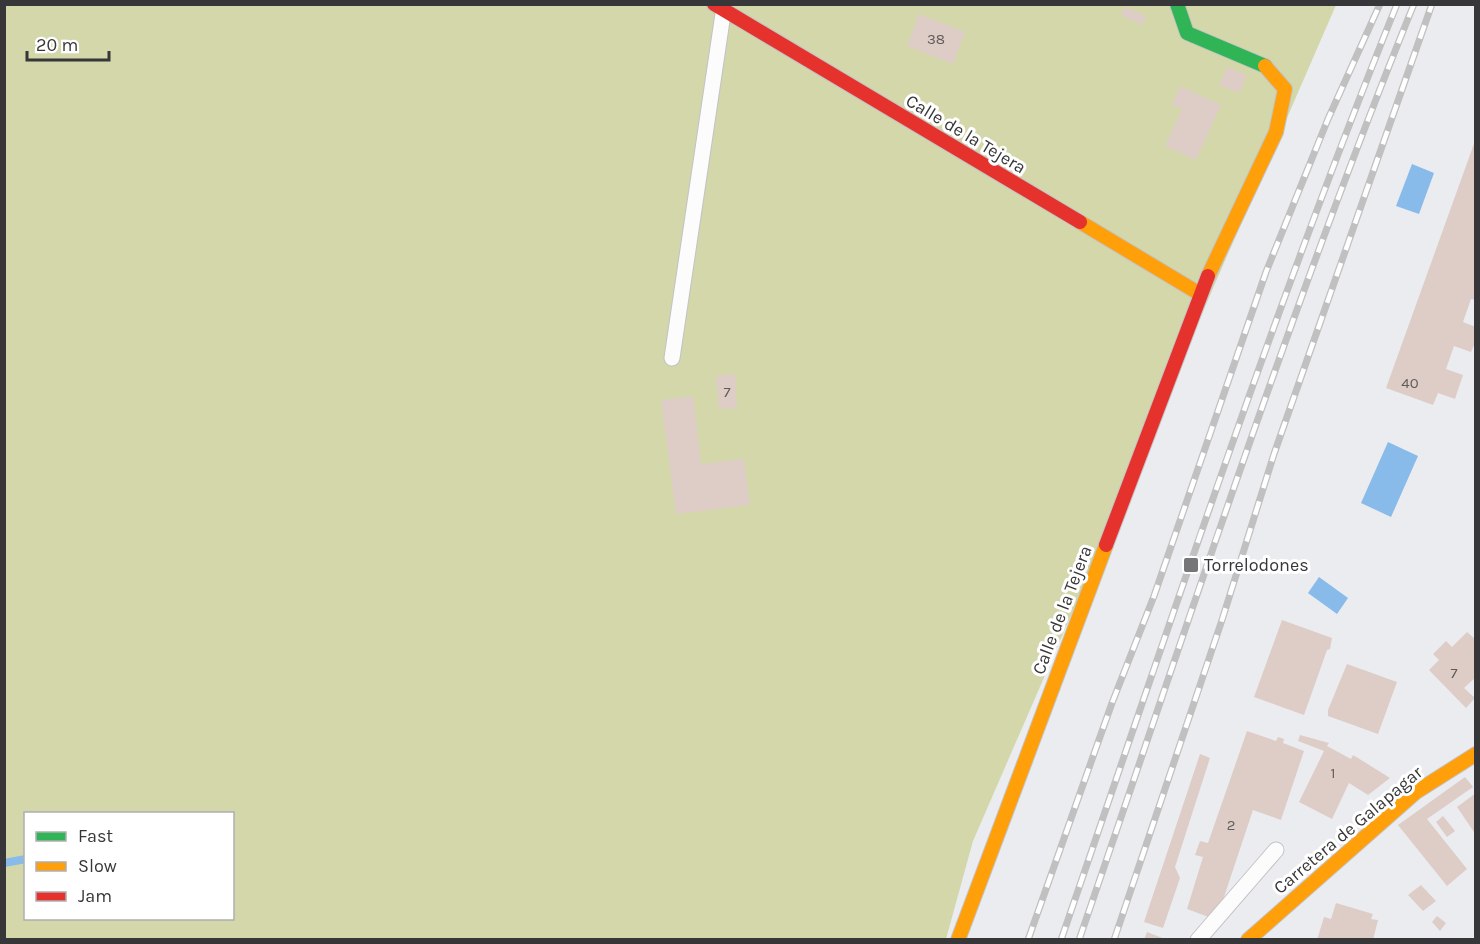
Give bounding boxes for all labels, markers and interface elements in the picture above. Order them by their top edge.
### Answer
scale bar [27,24,110,62]
house number: 38 [927,30,945,48]
text: 20 m [36,34,78,56]
street label: Calle de la Tejera [902,90,1030,178]
house number: 40 [1401,374,1419,392]
house number: 7 [723,383,731,401]
street label: Calle de la Tejera [1027,543,1097,677]
place label: Torrelodones [1204,554,1309,576]
marker: Torrelodones [1182,556,1200,574]
house number: 7 [1450,664,1458,682]
street label: Carretera de Galapagar [1269,761,1427,899]
house number: 1 [1331,764,1335,782]
legend [24,812,234,920]
house number: 2 [1227,816,1235,834]
text: Fast [78,825,113,847]
text: Slow [78,855,117,877]
text: Jam [78,885,112,907]

